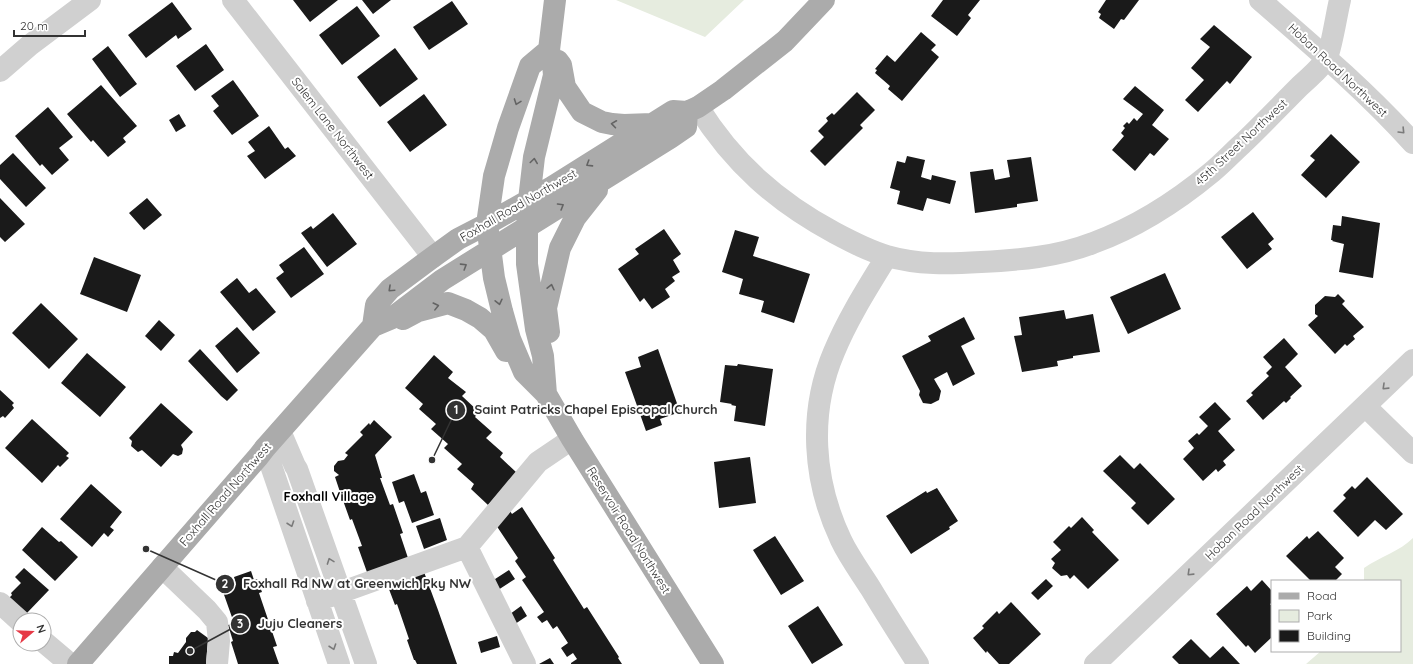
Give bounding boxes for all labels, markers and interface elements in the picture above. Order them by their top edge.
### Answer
scale bar [14,12,85,38]
text: 20 m [20,18,48,33]
street label: Hoban Road Northwest [1285,20,1391,120]
street label: Salem Lane Northwest [289,74,377,182]
street label: 45th Street Northwest [1192,96,1290,188]
one-way arrow [513,99,522,106]
one-way arrow [611,120,617,129]
one-way arrow [1397,126,1405,134]
one-way arrow [529,158,538,164]
one-way arrow [586,159,593,166]
street label: Foxhall Road Northwest [457,165,579,245]
one-way arrow [557,203,564,211]
one-way arrow [460,264,467,271]
one-way arrow [546,284,554,290]
one-way arrow [388,285,396,292]
one-way arrow [495,299,503,305]
one-way arrow [433,303,439,311]
one-way arrow [1382,382,1390,389]
callout: Saint Patricks Chapel Episcopal Church [446,397,725,422]
text: Saint Patricks Chapel Episcopal Church [475,401,718,417]
text: 1 [454,402,458,417]
street label: Foxhall Road Northwest [176,439,274,549]
street label: Hoban Road Northwest [1202,461,1306,563]
street label: Reservoir Road Northwest [584,464,674,596]
district label: Foxhall Village [284,488,375,504]
one-way arrow [286,521,295,528]
one-way arrow [326,558,334,565]
one-way arrow [1187,568,1195,576]
callout: Foxhall Rd NW at Greenwich Pky NW [215,571,479,596]
text: Foxhall Rd NW at Greenwich Pky NW [243,575,472,591]
text: 2 [222,576,229,591]
legend [1271,580,1401,652]
text: Road [1307,588,1337,603]
text: Park [1307,608,1332,623]
callout: Juju Cleaners [230,611,350,636]
north arrow [12,612,52,652]
text: Juju Cleaners [258,615,342,631]
text: 3 [237,616,243,631]
text: N [34,623,49,635]
text: Building [1307,628,1351,643]
one-way arrow [328,644,337,651]

